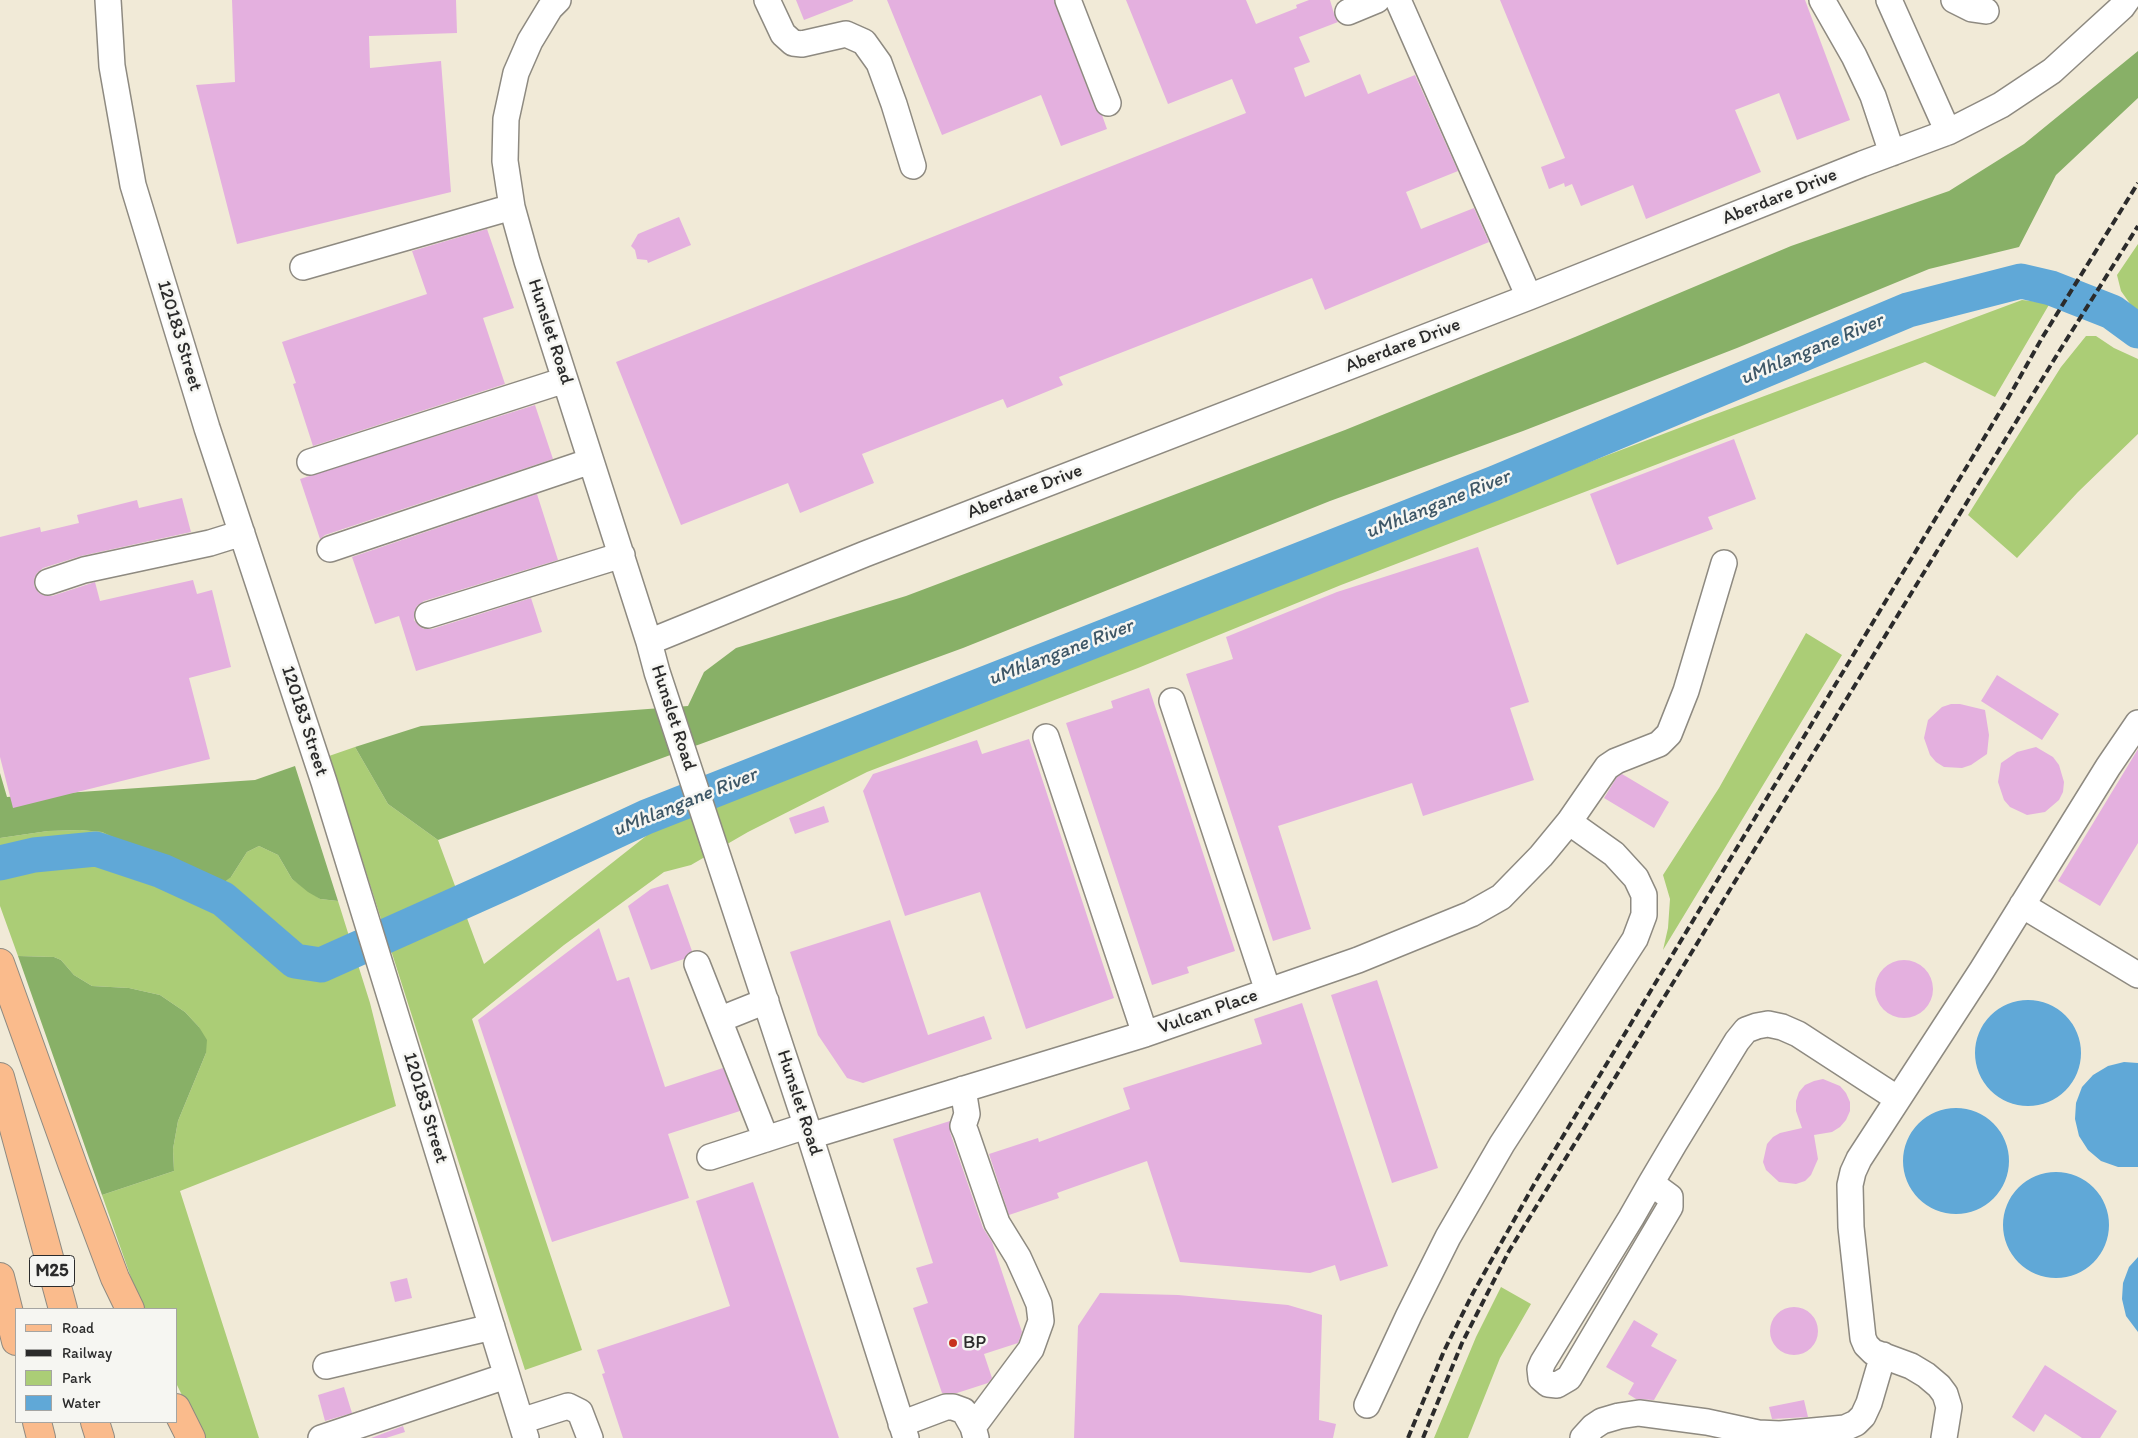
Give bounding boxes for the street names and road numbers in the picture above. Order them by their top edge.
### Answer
street label: Aberdare Drive [1719,164,1841,230]
street label: Hunslet Road [522,276,578,388]
street label: 120183 Street [151,278,207,394]
street label: Aberdare Drive [1342,314,1464,378]
street label: Aberdare Drive [964,460,1086,524]
street label: Hunslet Road [645,662,701,774]
street label: 120183 Street [275,663,333,779]
street label: Vulcan Place [1155,984,1261,1040]
street label: Hunslet Road [771,1047,827,1159]
street label: 120183 Street [397,1050,453,1166]
road number: M25 [30,1256,74,1286]

